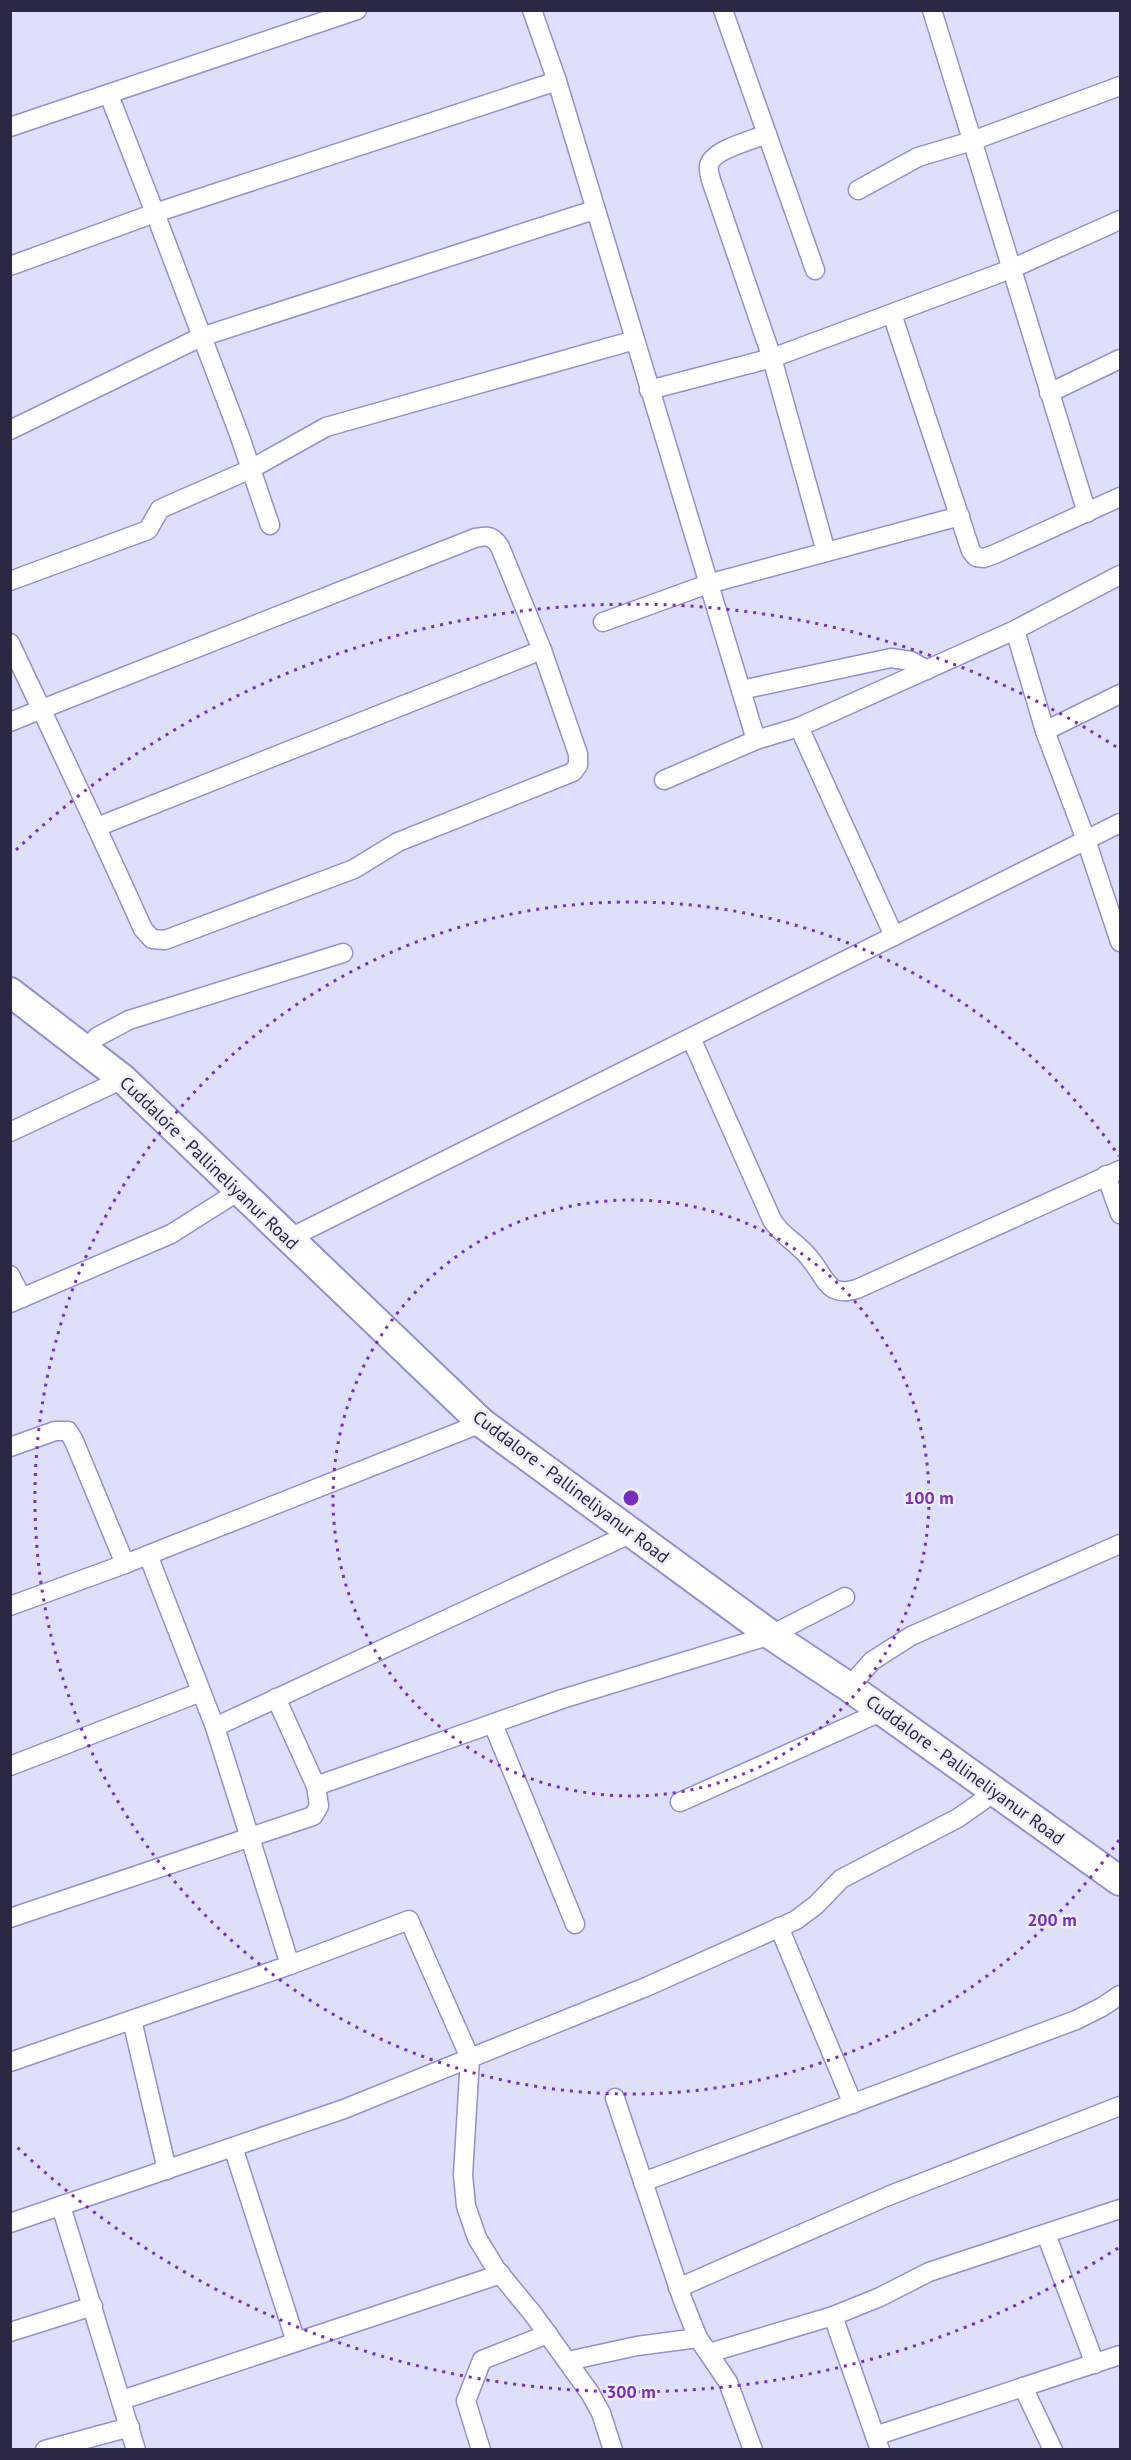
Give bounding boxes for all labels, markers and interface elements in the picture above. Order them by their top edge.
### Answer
street label: Cuddalore - Pallineliyanur Road [115,1071,304,1254]
street label: Cuddalore - Pallineliyanur Road [469,1405,674,1568]
text: 100 m [904,1486,954,1509]
centre of rings [621,1488,641,1508]
street label: Cuddalore - Pallineliyanur Road [861,1690,1069,1849]
text: 200 m [1027,1908,1077,1931]
text: 300 m [606,2380,656,2403]

